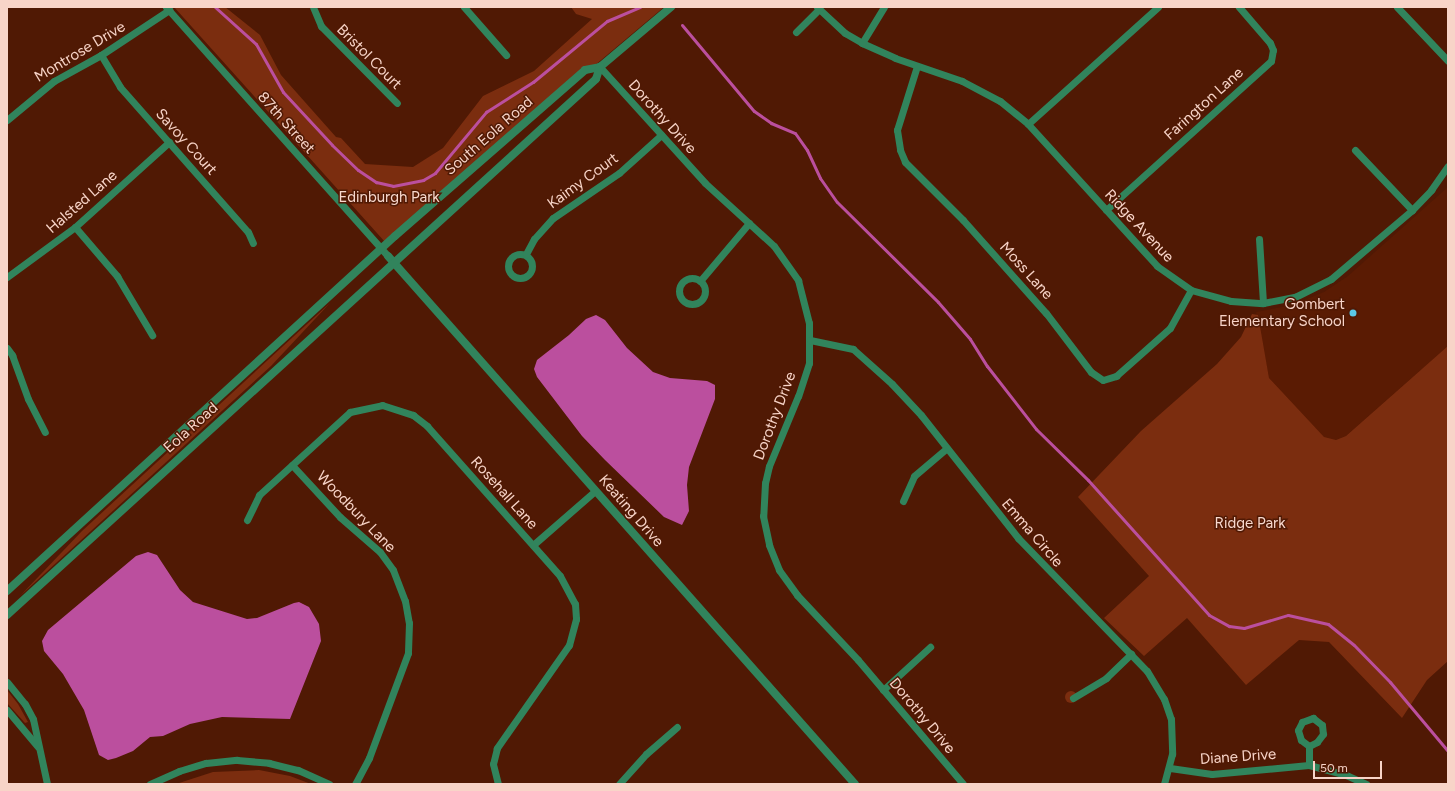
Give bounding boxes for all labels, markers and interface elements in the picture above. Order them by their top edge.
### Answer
street label: Montrose Drive [31,18,129,86]
street label: Bristol Court [333,21,405,93]
street label: Farington Lane [1161,64,1247,144]
street label: Dorothy Drive [624,76,700,158]
street label: 87th Street [254,88,318,158]
street label: South Eola Road [441,93,537,179]
street label: Savoy Court [152,105,220,179]
street label: Kaimy Court [544,149,622,213]
street label: Halsted Lane [43,166,121,238]
street label: Ridge Avenue [1101,186,1177,266]
park label: Edinburgh Park [338,189,440,207]
street label: Moss Lane [996,239,1056,303]
place label: Gombert Elementary School [1219,295,1345,330]
marker: Gombert Elementary School [1348,308,1358,318]
street label: Dorothy Drive [750,369,800,463]
street label: Eola Road [160,399,222,457]
street label: Rosehall Lane [467,453,541,533]
street label: Woodbury Lane [313,468,399,556]
street label: Keating Drive [595,471,667,551]
street label: Emma Circle [997,495,1067,571]
park label: Ridge Park [1215,515,1285,533]
street label: Dorothy Drive [885,675,959,757]
street label: Diane Drive [1199,745,1277,769]
scale bar [1315,753,1384,779]
text: 50 m [1320,761,1348,775]

